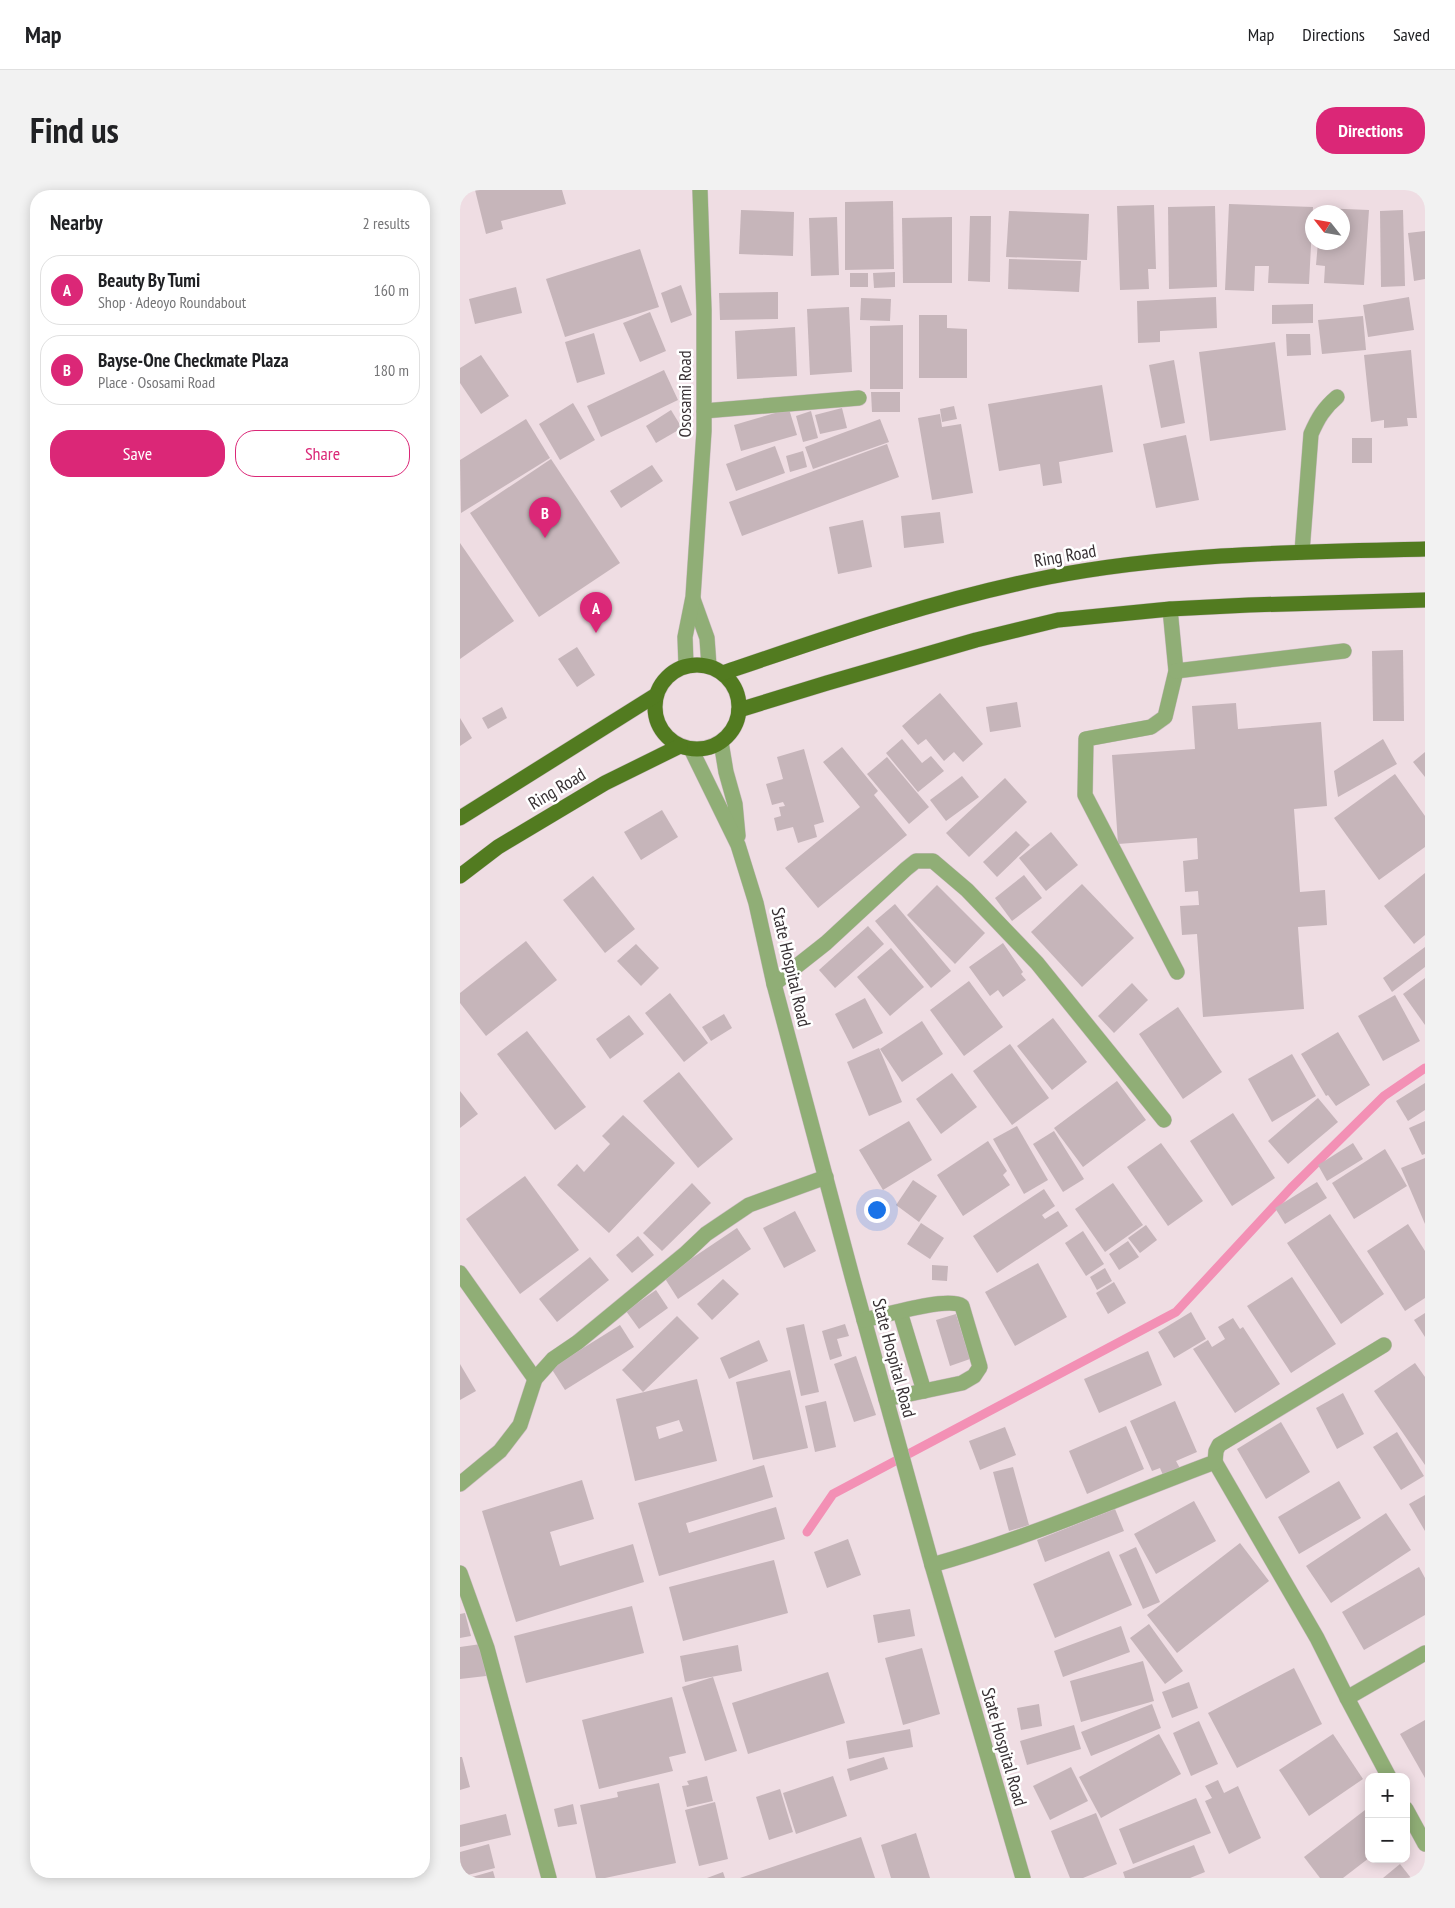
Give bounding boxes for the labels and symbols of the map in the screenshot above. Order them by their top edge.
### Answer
north arrow [1305,205,1350,250]
street label: Ososami Road [673,350,696,438]
pin: B [529,497,561,538]
street label: Ring Road [1032,539,1098,572]
pin: A [580,592,612,633]
street label: Ring Road [524,763,590,815]
street label: State Hospital Road [767,905,816,1029]
your location [864,1197,890,1223]
street label: State Hospital Road [868,1296,921,1420]
street label: State Hospital Road [977,1685,1032,1809]

